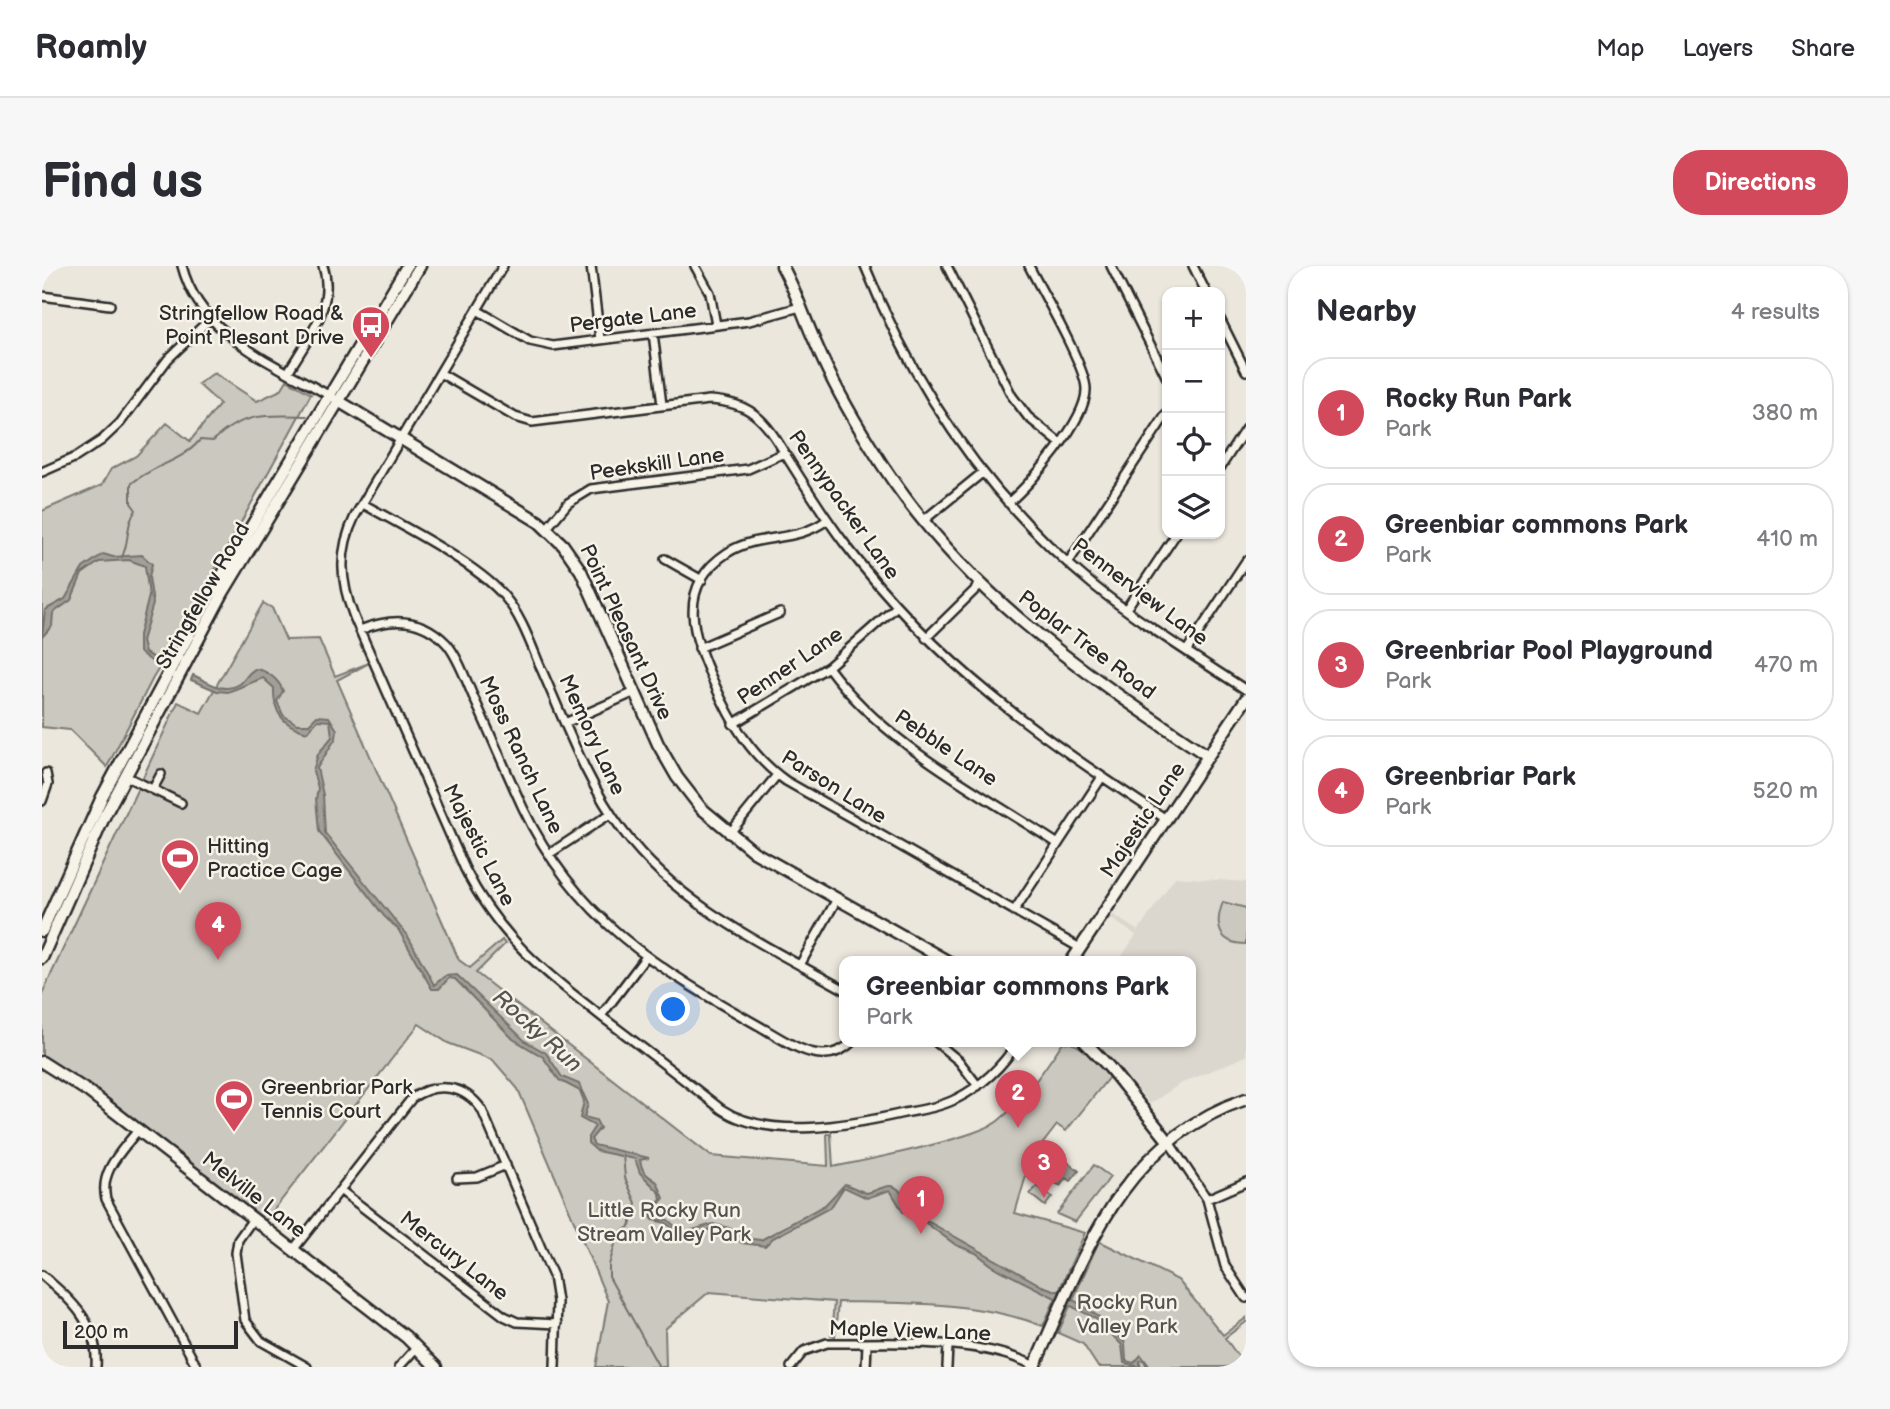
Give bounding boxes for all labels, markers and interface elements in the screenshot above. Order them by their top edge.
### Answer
text: Roamly [35,28,147,68]
text: Map [1596,34,1644,63]
text: Layers [1682,34,1753,63]
text: Share [1791,34,1855,63]
button: Directions [1673,150,1848,215]
text: Find us [42,153,203,212]
map controls [1162,287,1225,539]
button: + [1162,287,1225,350]
text: Nearby [1316,294,1416,330]
street label: Pergate Lane [568,298,698,338]
text: 4 results [1731,298,1820,326]
place label: Stringfellow Road & Point Plesant Drive [159,301,344,350]
bus stop icon: Stringfellow Road & Point Plesant Drive [350,304,392,359]
button: − [1162,350,1225,413]
text: Rocky Run Park [1385,384,1572,415]
text: 1 [1336,399,1346,427]
text: 380 m [1752,399,1818,427]
button: locate [1162,413,1225,476]
text: Park [1385,415,1431,443]
street label: Pennypacker Lane [783,426,905,584]
street label: Peekskill Lane [588,442,726,486]
button: layers [1162,476,1225,539]
text: Greenbiar commons Park [1385,510,1688,541]
street label: Stringfellow Road [151,518,255,674]
text: 2 [1334,525,1348,553]
text: 410 m [1756,525,1818,553]
street label: Pennerview Lane [1067,533,1213,651]
street label: Point Pleasant Drive [574,540,678,724]
text: Park [1385,541,1431,569]
street label: Poplar Tree Road [1013,585,1161,705]
street label: Penner Lane [733,622,847,710]
text: Greenbriar Pool Playground [1385,636,1713,667]
text: 3 [1334,651,1348,679]
text: 470 m [1754,651,1818,679]
text: Park [1385,667,1431,695]
street label: Memory Lane [553,671,631,799]
street label: Moss Ranch Lane [473,672,569,838]
street label: Pebble Lane [890,704,1002,792]
street label: Parson Lane [777,745,891,829]
street label: Majestic Lane [1095,758,1191,882]
text: Greenbriar Park [1385,762,1576,793]
text: 4 [1334,777,1348,805]
text: 520 m [1752,777,1818,805]
street label: Majestic Lane [438,780,520,910]
text: Park [1385,793,1431,821]
place label: Hitting Practice Cage [207,834,343,883]
sports icon: Hitting Practice Cage [159,837,201,892]
pin: 4 [195,902,241,960]
popup [839,956,1196,1047]
text: Greenbiar commons Park [866,972,1169,1003]
water label: Rocky Run [487,984,587,1078]
your location [656,992,690,1026]
text: Park [866,1003,912,1031]
pin: 2 [995,1070,1041,1128]
place label: Greenbriar Park Tennis Court [261,1075,413,1124]
sports icon: Greenbriar Park Tennis Court [213,1078,255,1133]
pin: 3 [1021,1140,1067,1198]
street label: Melville Lane [197,1147,311,1243]
pin: 1 [898,1176,944,1234]
park label: Little Rocky Run Stream Valley Park [577,1198,752,1247]
street label: Mercury Lane [395,1206,513,1306]
park label: Rocky Run Valley Park [1076,1290,1178,1339]
street label: Maple View Lane [829,1316,991,1346]
scale bar [63,1318,238,1350]
text: 200 m [74,1321,128,1344]

